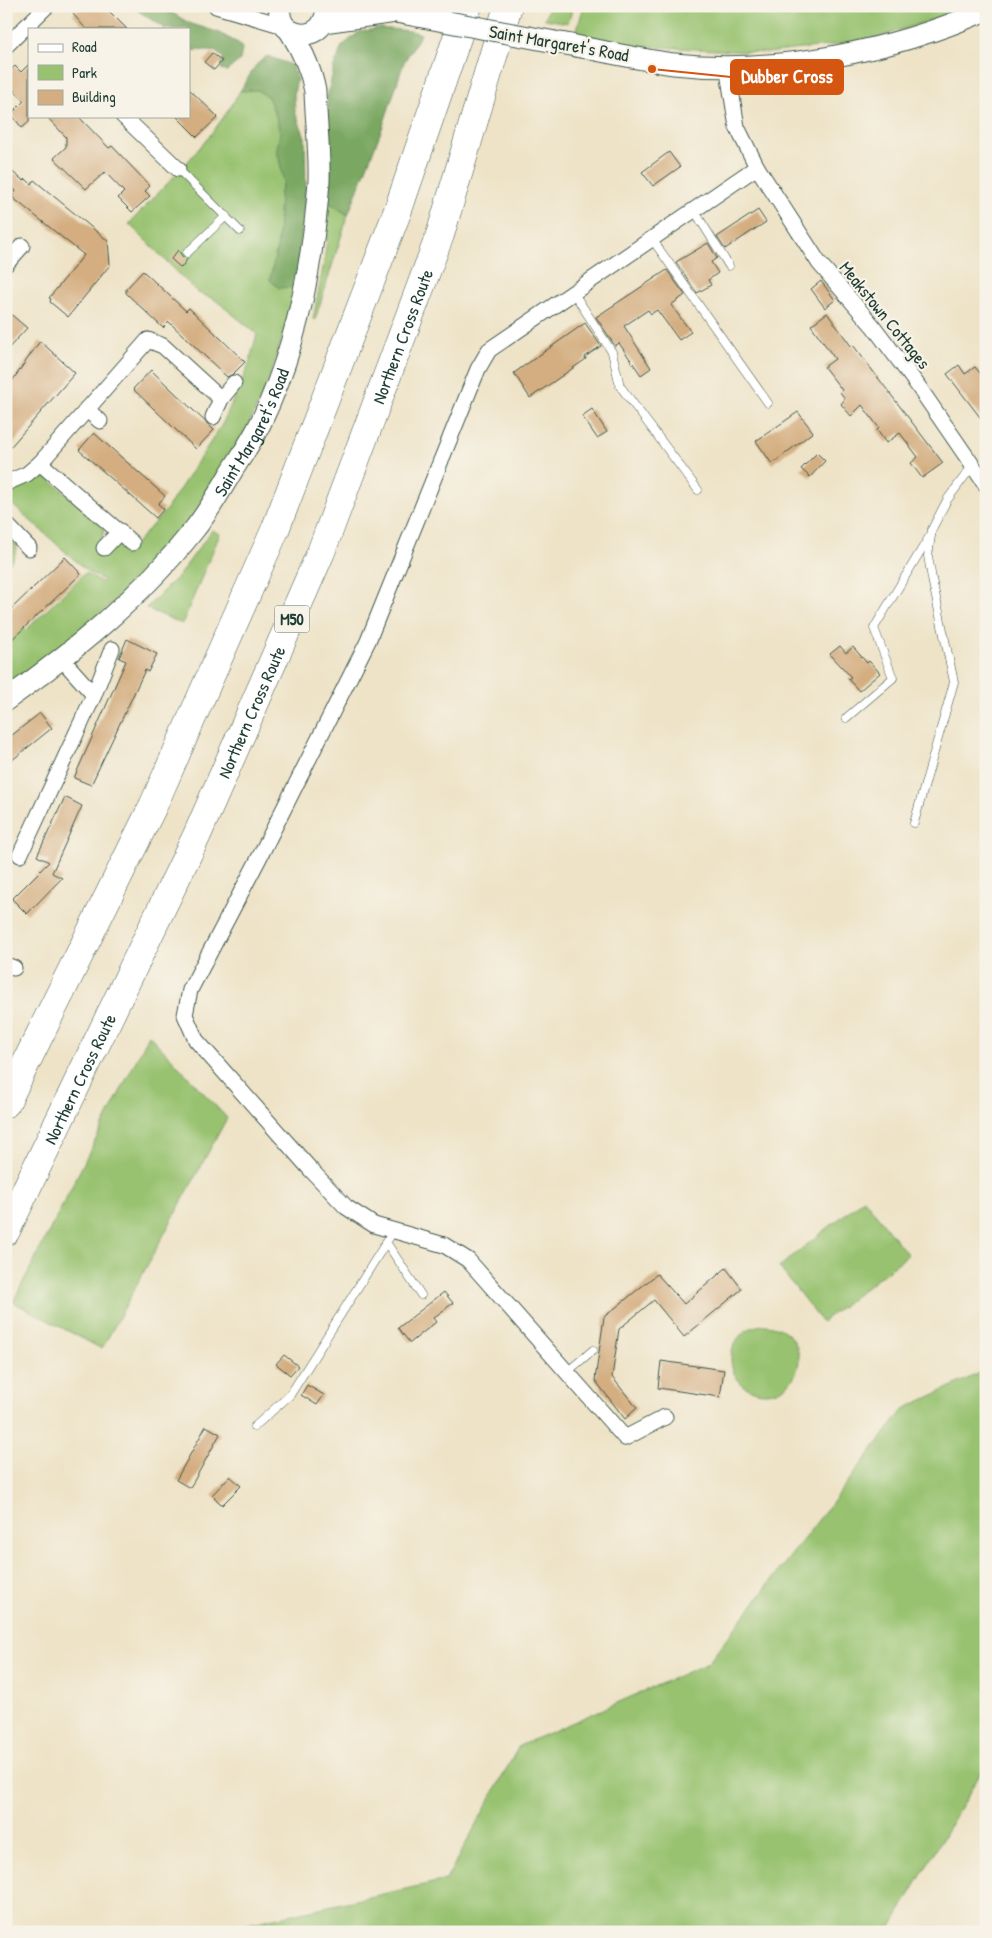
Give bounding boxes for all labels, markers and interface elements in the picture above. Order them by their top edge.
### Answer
street label: Saint Margaret's Road [487,18,631,68]
legend [28,28,190,118]
text: Road [72,36,97,57]
callout: Dubber Cross [731,60,843,94]
text: Park [72,62,97,83]
text: Dubber Cross [741,63,833,89]
text: Building [72,86,116,107]
street label: Meakstown Cottages [834,256,936,374]
street label: Northern Cross Route [365,265,439,407]
street label: Saint Margaret's Road [207,365,295,501]
road number: M50 [274,606,310,632]
street label: Northern Cross Route [211,642,291,782]
street label: Northern Cross Route [37,1009,122,1148]

